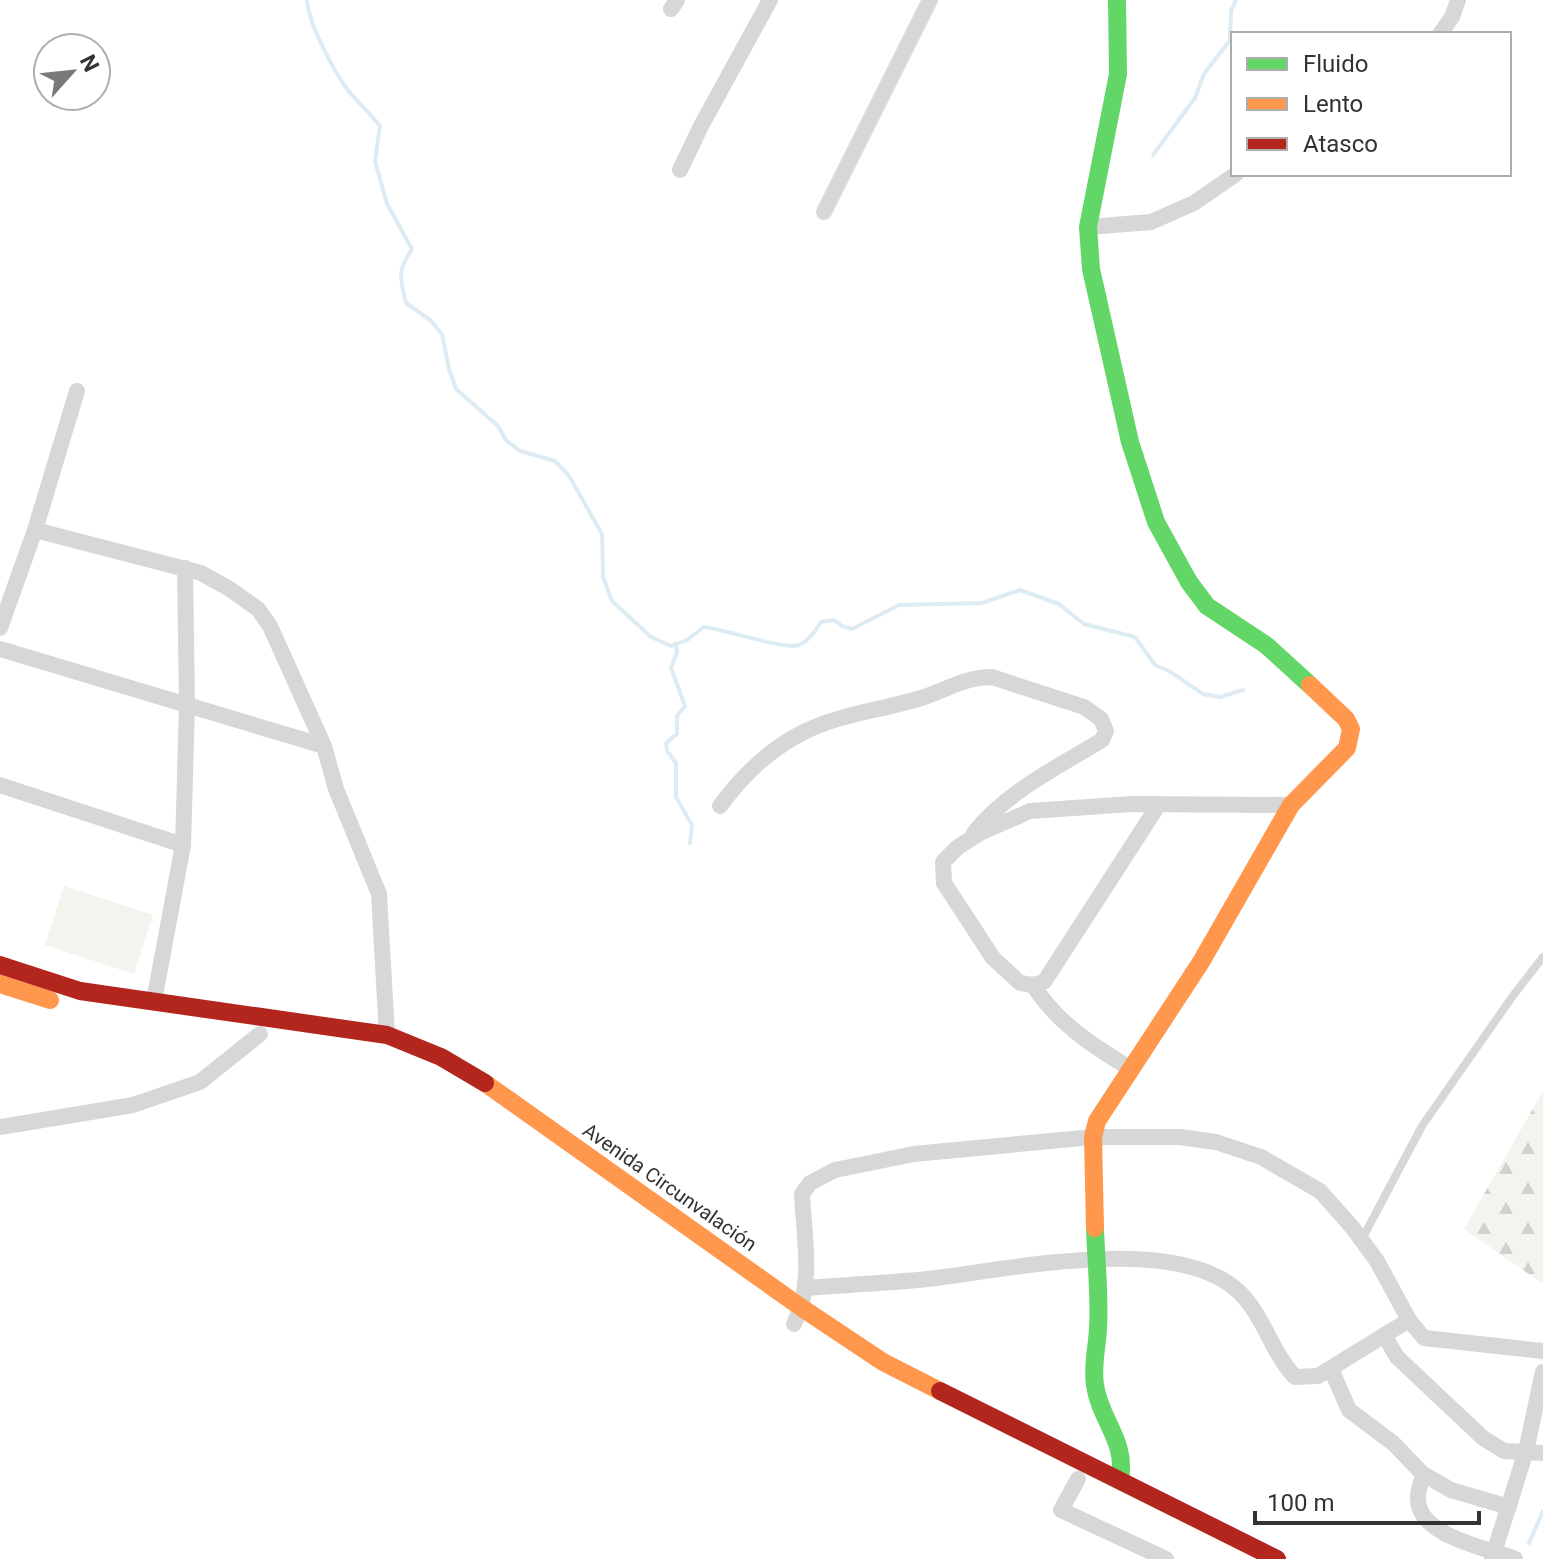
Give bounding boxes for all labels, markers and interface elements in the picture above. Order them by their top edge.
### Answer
north arrow [32,32,112,112]
legend [1231,32,1511,176]
text: Fluido [1303,50,1368,78]
text: N [75,51,104,76]
text: Lento [1303,90,1363,118]
text: Atasco [1303,130,1378,158]
street label: Avenida Circunvalación [578,1118,762,1256]
scale bar [1255,1475,1479,1525]
text: 100 m [1267,1489,1334,1517]

